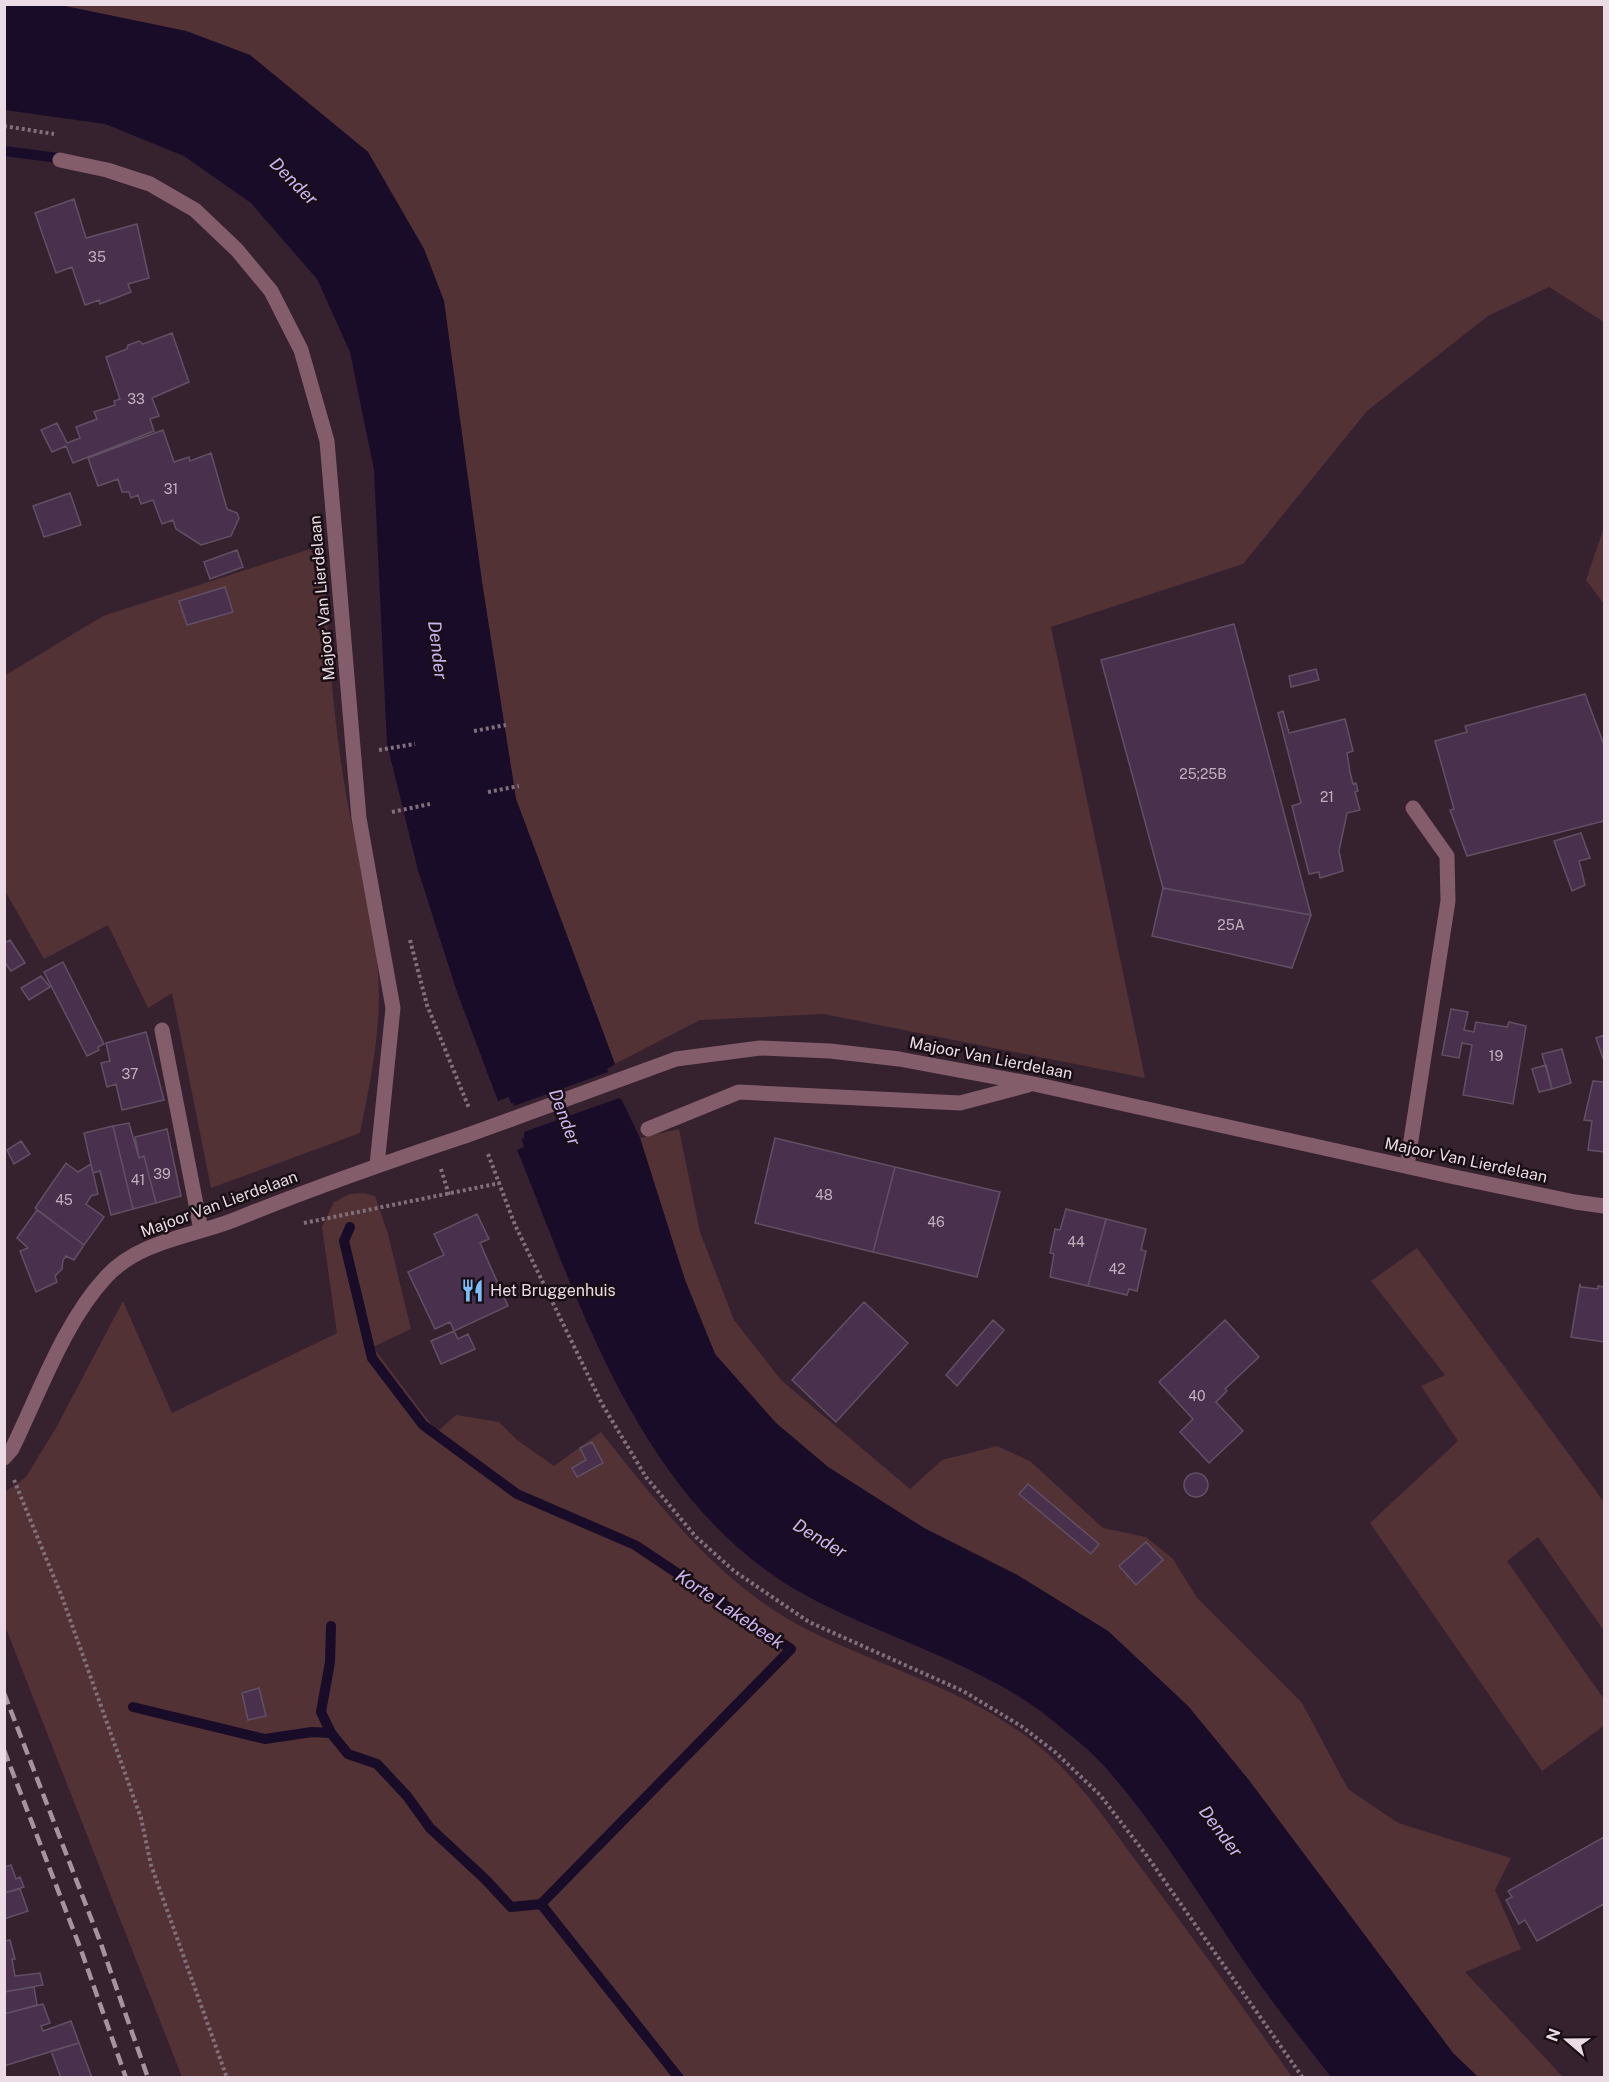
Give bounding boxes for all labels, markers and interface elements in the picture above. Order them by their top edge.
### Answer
water label: Dender [266,153,322,209]
house number: 35 [88,249,106,265]
house number: 33 [127,391,145,407]
house number: 31 [164,481,178,497]
street label: Majoor Van Lierdelaan [305,515,339,681]
water label: Dender [424,620,452,681]
house number: 25;25B [1179,766,1227,782]
house number: 21 [1320,789,1334,805]
house number: 25A [1217,917,1245,933]
street label: Majoor Van Lierdelaan [908,1033,1074,1083]
house number: 19 [1489,1048,1503,1064]
house number: 37 [122,1066,138,1082]
water label: Dender [545,1086,585,1148]
street label: Majoor Van Lierdelaan [1383,1133,1549,1187]
house number: 39 [153,1166,171,1182]
street label: Majoor Van Lierdelaan [138,1167,300,1241]
house number: 41 [131,1172,145,1188]
house number: 48 [815,1187,833,1203]
house number: 45 [55,1192,73,1208]
house number: 46 [927,1214,945,1230]
house number: 44 [1067,1234,1085,1250]
house number: 42 [1108,1261,1126,1277]
restaurant icon: Het Bruggenhuis [459,1277,485,1303]
place label: Het Bruggenhuis [490,1281,616,1300]
house number: 40 [1188,1388,1206,1404]
water label: Dender [789,1514,851,1562]
water label: Korte Lakebeek [672,1565,788,1653]
water label: Dender [1195,1801,1247,1861]
north arrow [1537,2010,1597,2070]
text: N [1542,2026,1564,2044]

